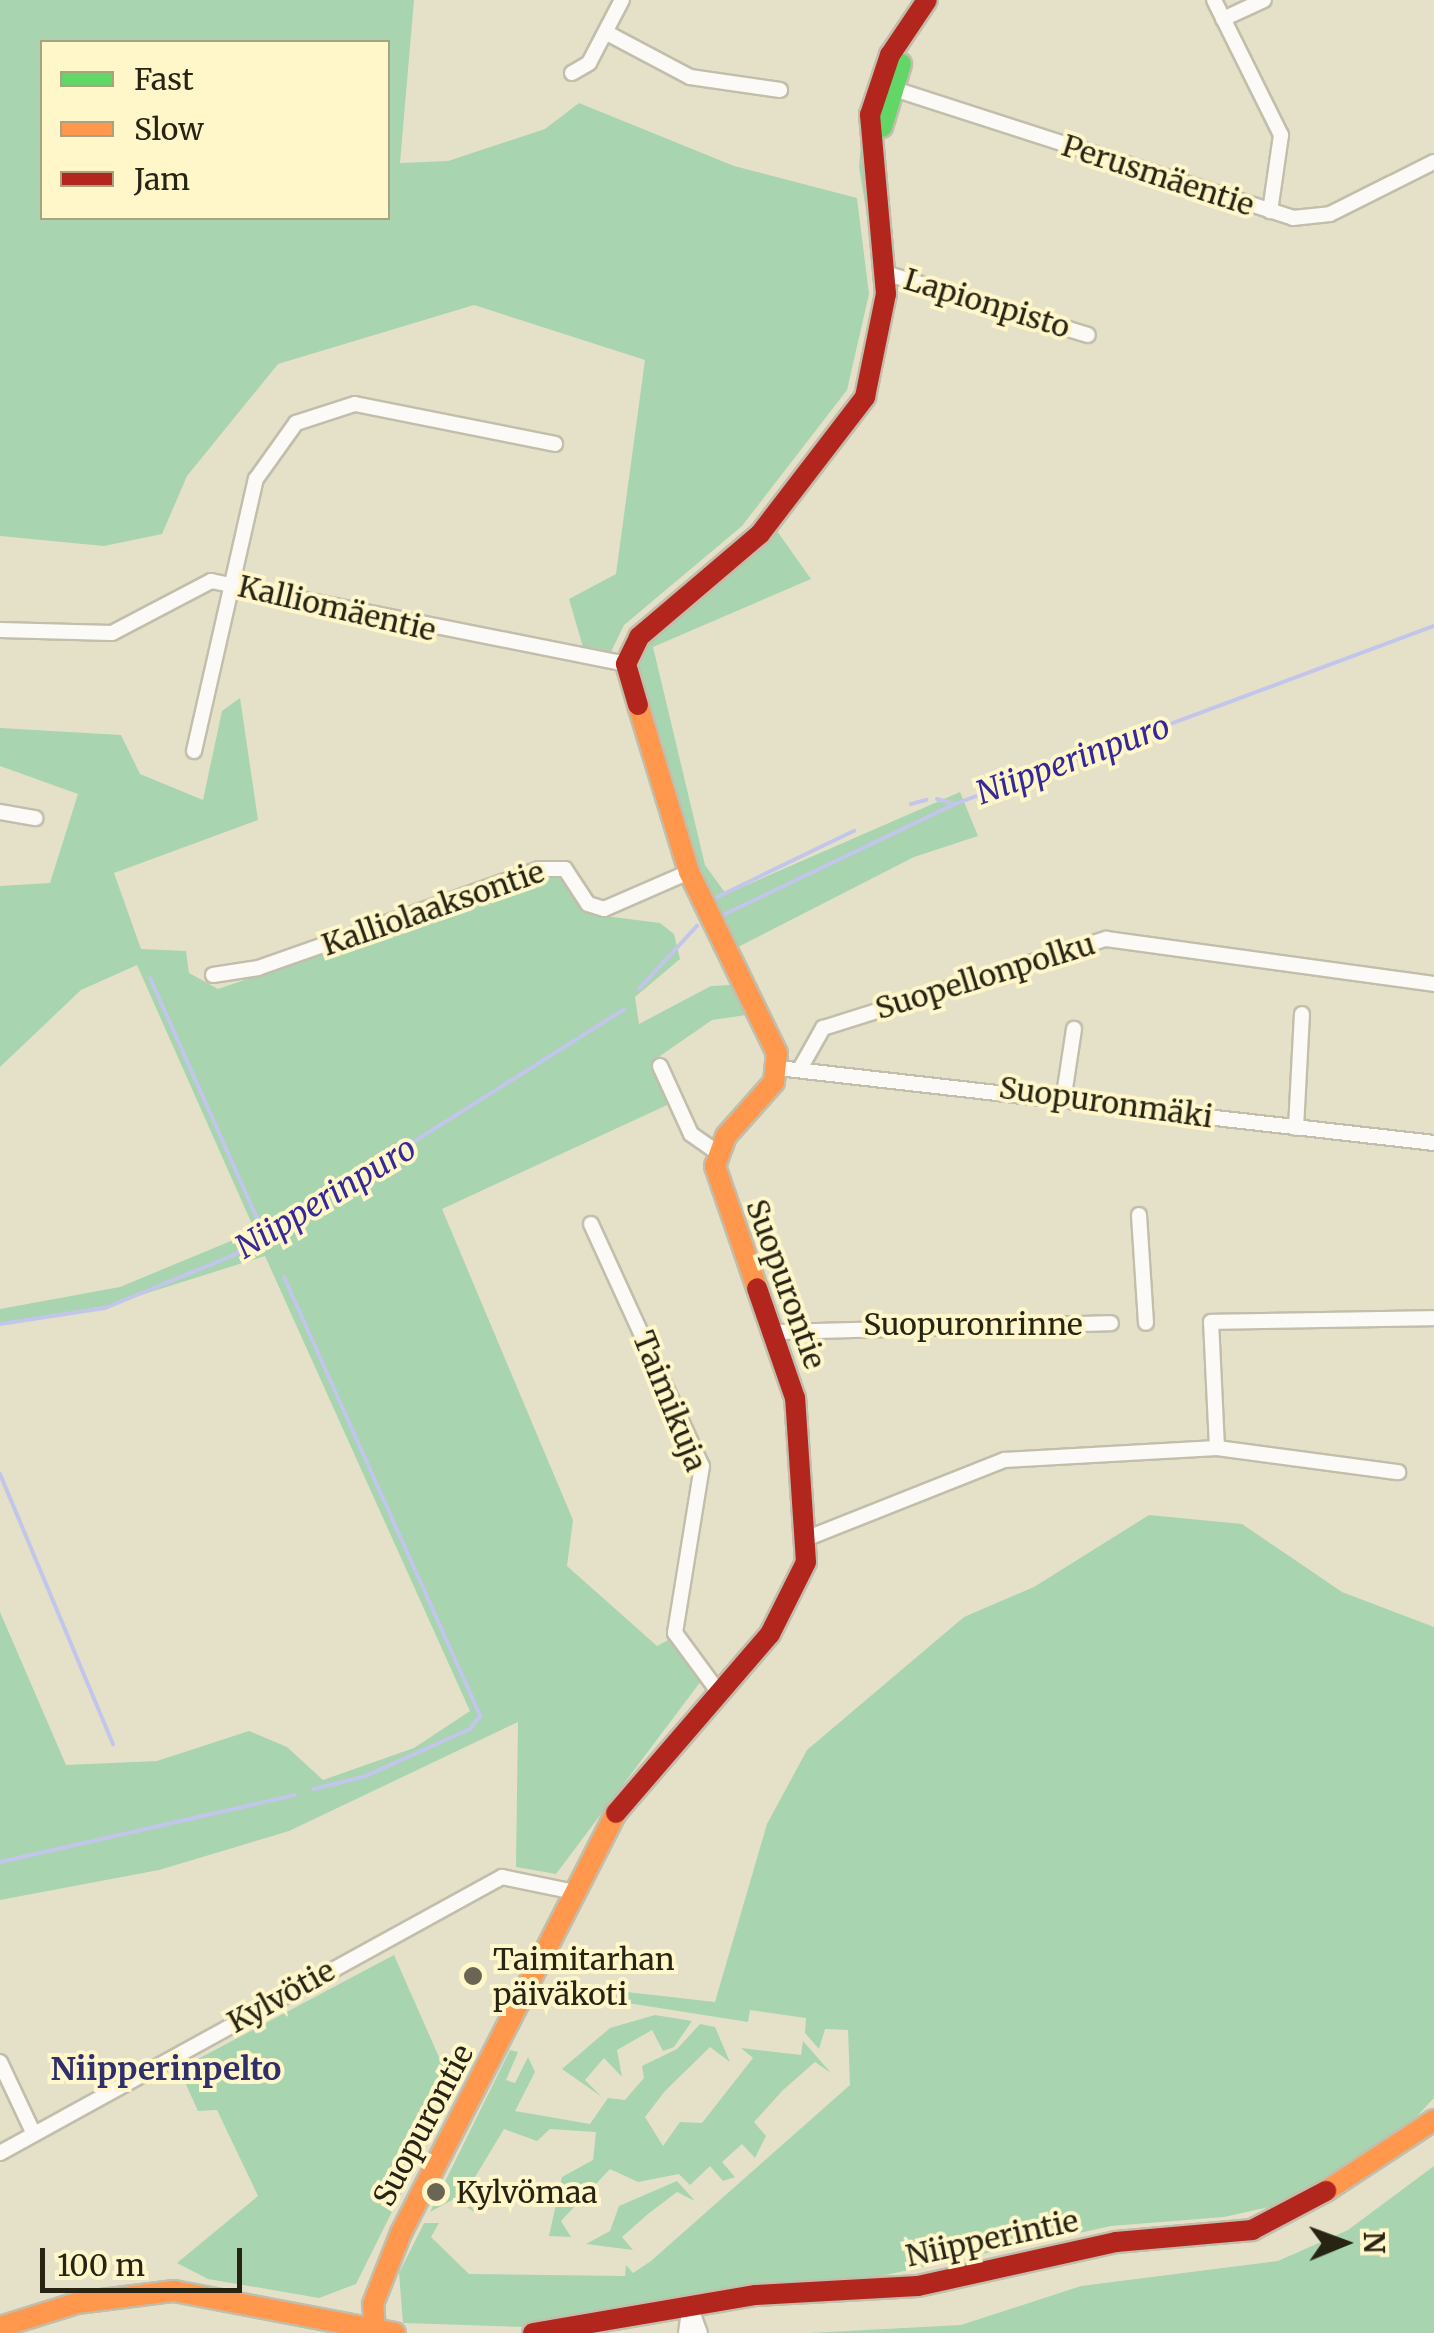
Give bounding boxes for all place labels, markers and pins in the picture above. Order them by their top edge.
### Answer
place label: Taimitarhan päiväkoti [493,1941,675,2012]
marker: Taimitarhan päiväkoti [462,1965,484,1987]
place label: Kylvömaa [456,2174,598,2210]
marker: Kylvömaa [425,2181,447,2203]

